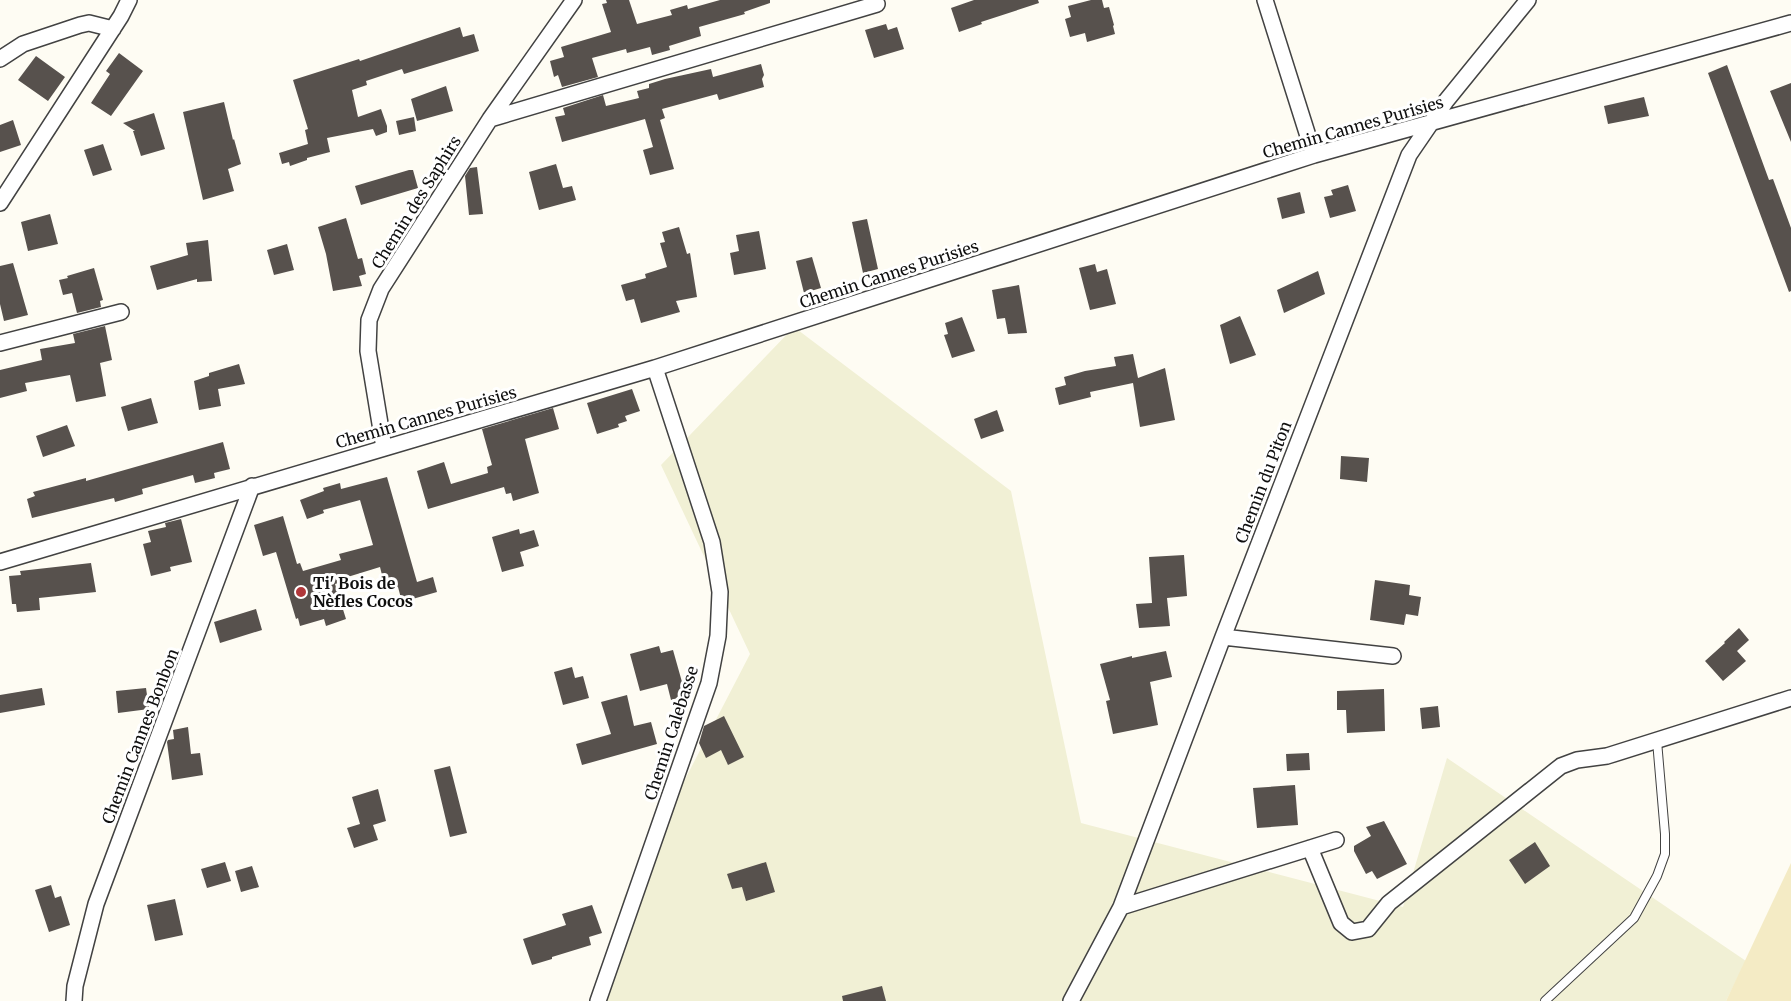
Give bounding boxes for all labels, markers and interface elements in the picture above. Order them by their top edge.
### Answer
street label: Chemin Cannes Purisies [1260,92,1446,162]
street label: Chemin des Saphirs [367,132,465,272]
street label: Chemin Cannes Purisies [797,236,981,312]
street label: Chemin Cannes Purisies [333,382,519,452]
street label: Chemin du Piton [1230,418,1296,546]
place label: Ti' Bois de Nèfles Cocos [313,573,413,611]
marker: Ti' Bois de Nèfles Cocos [294,585,308,599]
street label: Chemin Cannes Bonbon [97,645,183,826]
street label: Chemin Calebasse [640,663,702,803]

